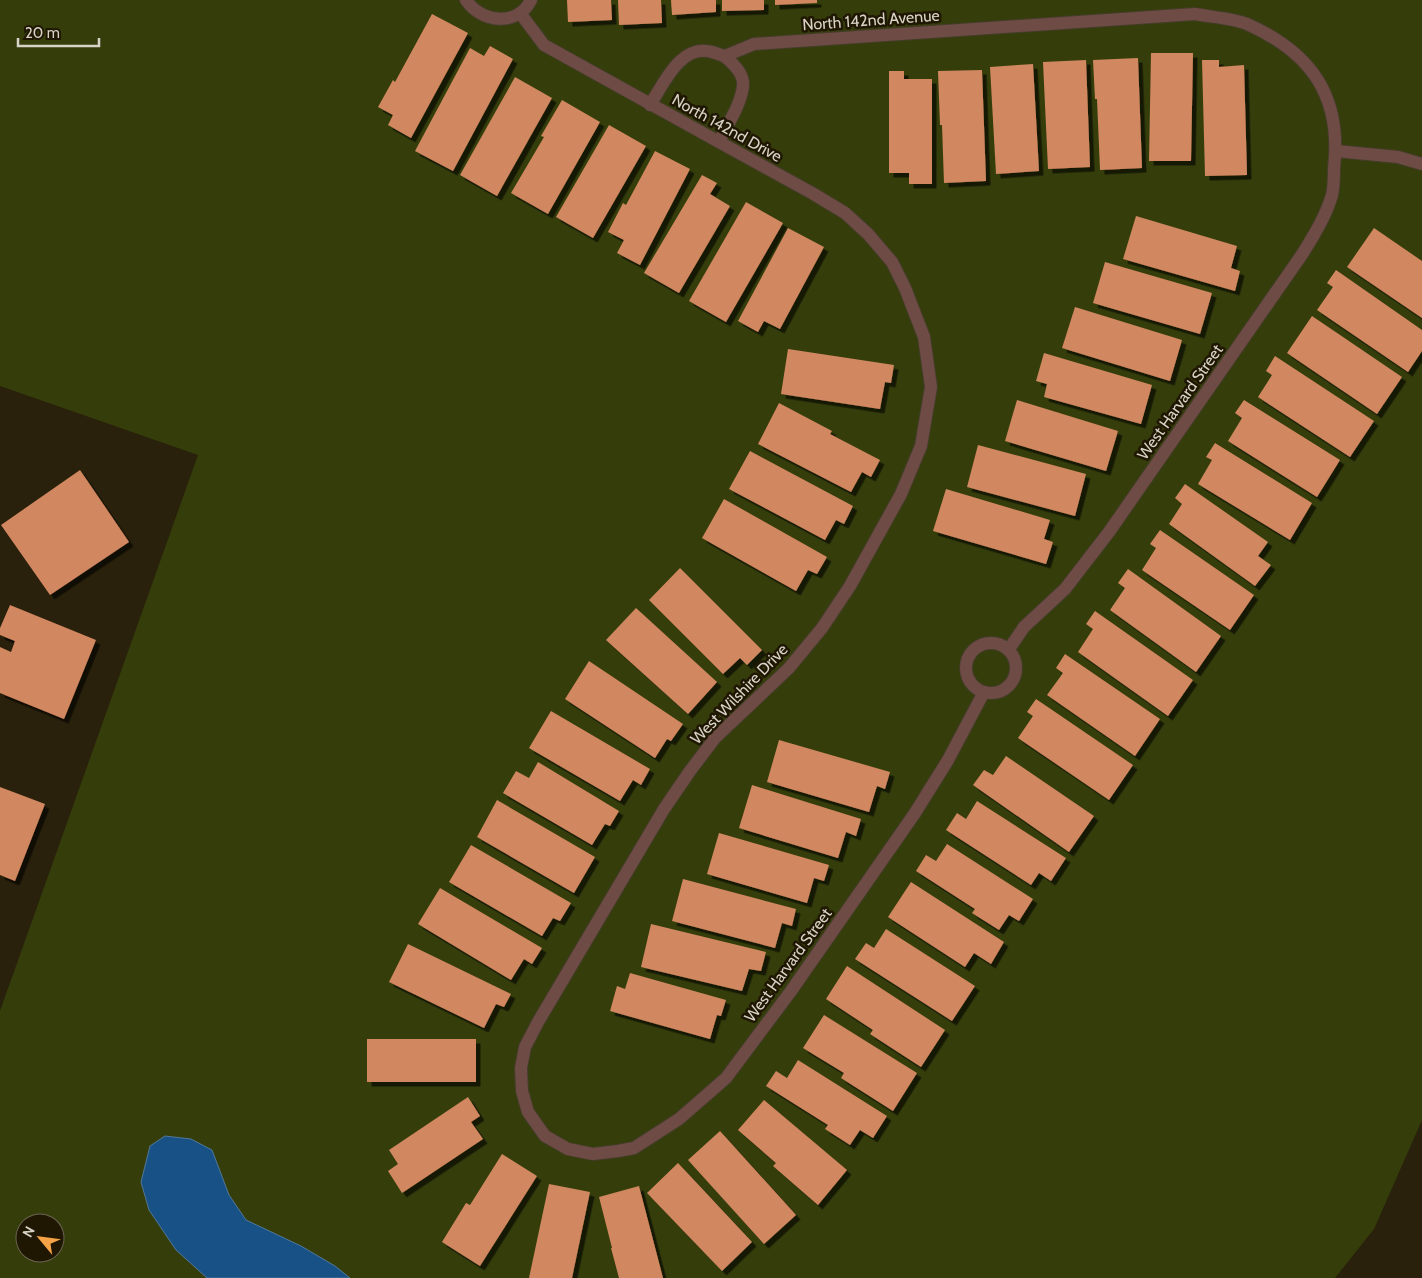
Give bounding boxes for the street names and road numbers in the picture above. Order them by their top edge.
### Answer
street label: North 142nd Avenue [802,6,940,34]
street label: North 142nd Drive [669,90,785,166]
street label: West Harvard Street [1133,340,1227,463]
street label: West Wilshire Drive [686,640,792,748]
street label: West Harvard Street [740,904,836,1026]

